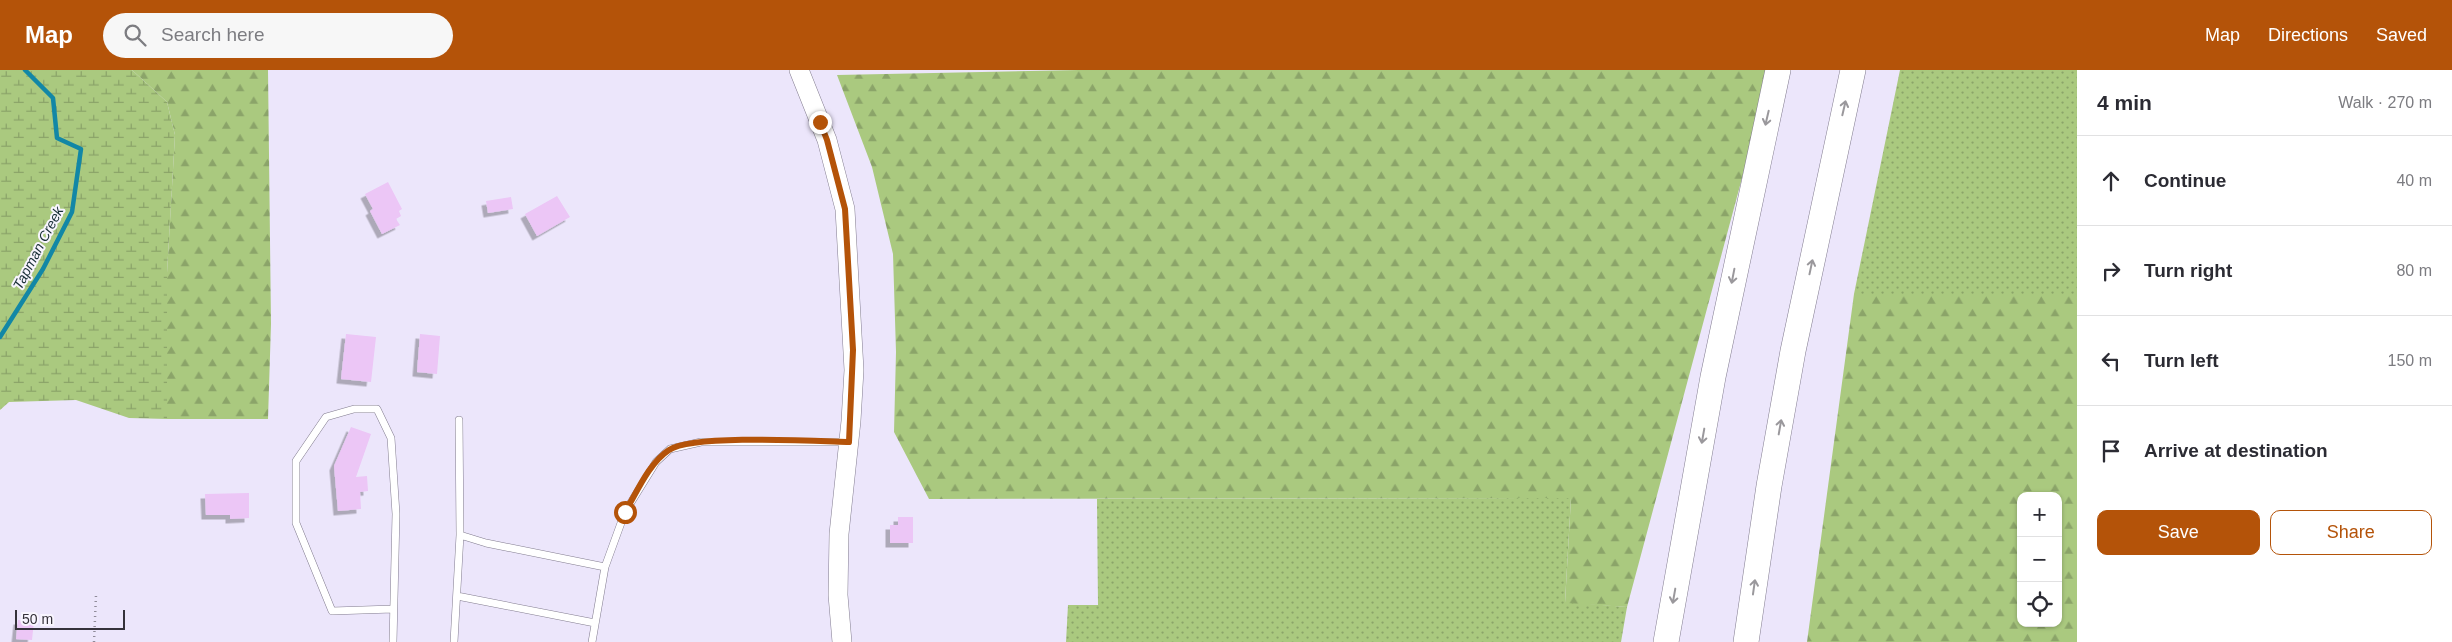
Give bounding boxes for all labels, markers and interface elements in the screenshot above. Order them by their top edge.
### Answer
search box [103,13,453,58]
text: Map [25,21,73,48]
icon: search [121,21,149,49]
text: Search here [161,24,265,45]
text: Map [2205,25,2240,45]
text: Directions [2268,25,2348,45]
text: Saved [2376,25,2427,45]
text: 4 min [2097,91,2152,114]
text: Walk · 270 m [2338,94,2432,111]
one-way arrow [1840,101,1849,117]
one-way arrow [1762,109,1771,125]
route end [809,111,832,134]
icon: ahead [2097,167,2125,195]
text: Continue [2144,170,2226,191]
text: 40 m [2396,172,2432,189]
water label: Tapman Creek [10,203,67,292]
icon: right [2097,257,2125,285]
one-way arrow [1807,260,1816,276]
text: Turn right [2144,260,2232,281]
text: 80 m [2396,262,2432,279]
one-way arrow [1728,268,1737,284]
icon: left [2097,347,2125,375]
text: Turn left [2144,350,2219,371]
text: 150 m [2388,352,2432,369]
one-way arrow [1775,419,1785,435]
one-way arrow [1697,428,1707,444]
icon: arrive [2097,437,2125,465]
text: Arrive at destination [2144,440,2328,461]
map controls [2017,492,2062,627]
button: + [2017,492,2062,537]
route start [614,501,637,524]
button: Save [2097,510,2260,555]
button: Share [2270,510,2432,555]
button: − [2017,537,2062,582]
one-way arrow [1750,579,1760,595]
button: locate [2017,582,2062,627]
one-way arrow [1669,588,1679,604]
scale bar [15,607,125,630]
text: 50 m [22,611,53,627]

